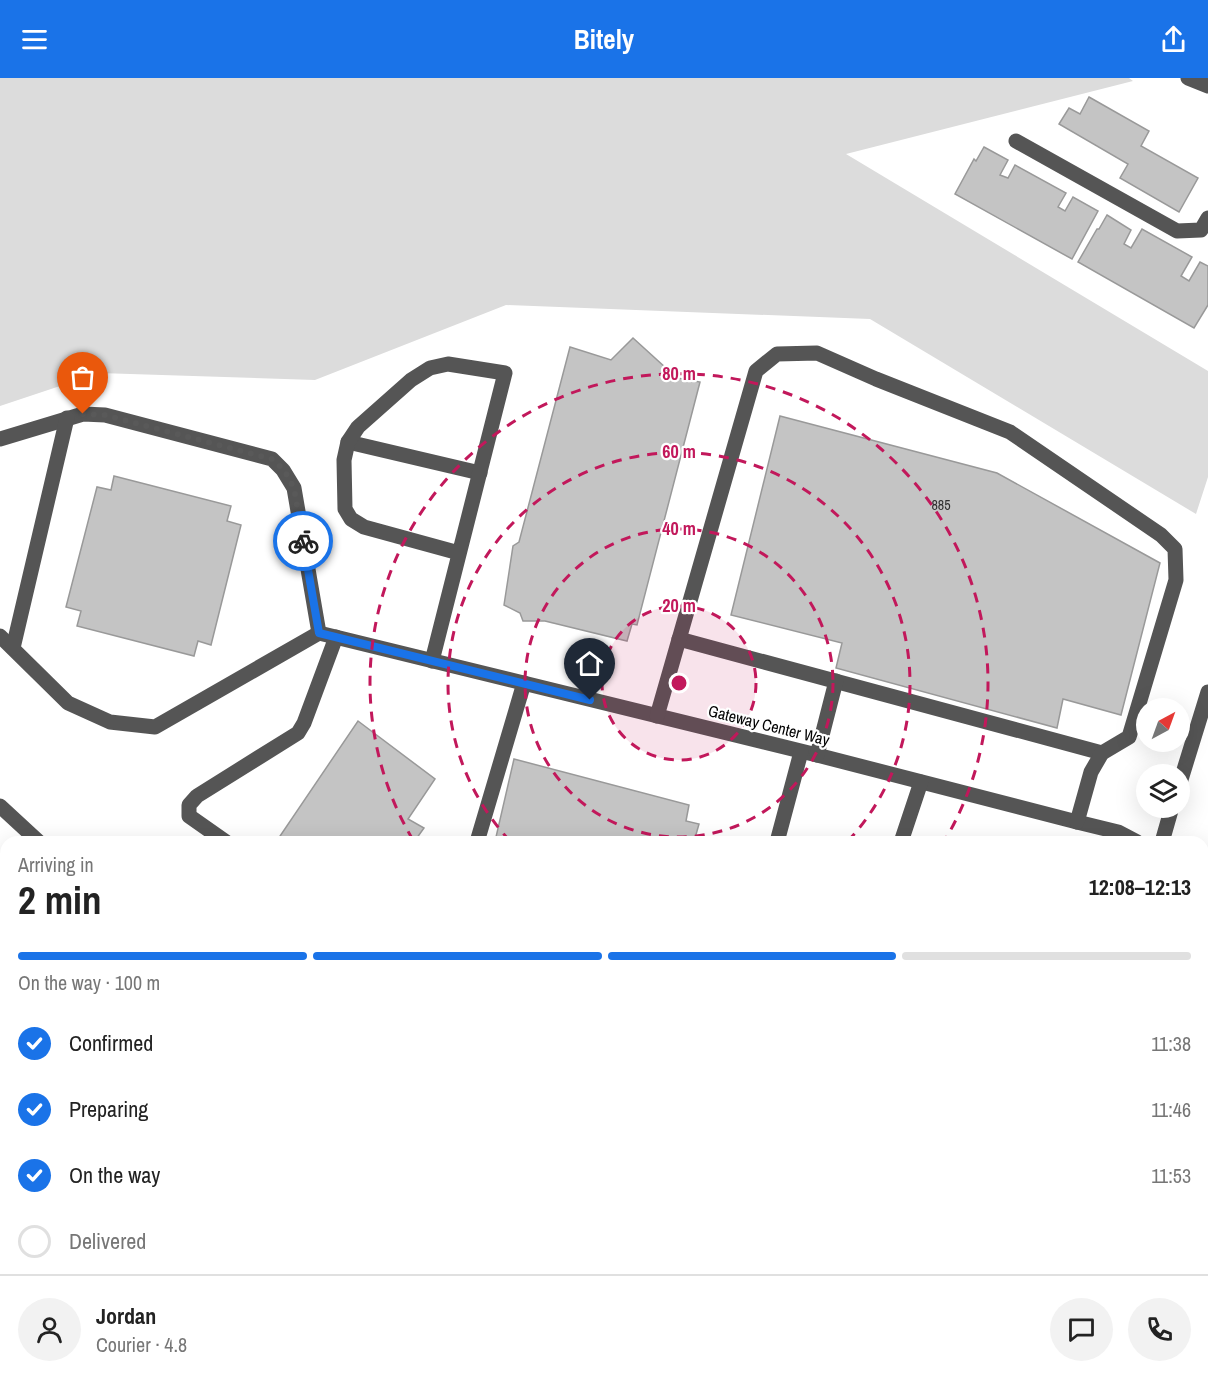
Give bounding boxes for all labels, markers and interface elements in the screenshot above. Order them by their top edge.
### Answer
text: Bitely [574,21,634,57]
icon: menu [18,23,51,56]
icon: share [1157,23,1190,56]
pin [57,352,108,414]
icon: bag [66,361,99,394]
text: 80 m [662,361,696,386]
text: 60 m [662,439,696,464]
house number: 885 [931,496,951,514]
courier [273,511,333,571]
text: 40 m [662,516,696,541]
icon: bike [287,525,320,558]
text: 20 m [662,593,696,618]
pin [564,638,615,700]
icon: home [573,647,606,680]
centre of rings [669,673,689,693]
north arrow [1136,698,1190,752]
map controls [1136,698,1190,818]
street label: Gateway Center Way [706,699,832,751]
button: layers [1136,764,1190,818]
text: Arriving in [18,851,94,878]
text: 12:08–12:13 [1089,872,1191,902]
text: 2 min [18,874,102,926]
text: On the way · 100 m [18,969,160,996]
icon: check [18,1027,51,1060]
text: Confirmed [69,1028,153,1058]
text: 11:38 [1151,1030,1191,1057]
icon: check [18,1093,51,1126]
text: Preparing [69,1094,148,1124]
text: 11:46 [1151,1096,1191,1123]
icon: check [18,1159,51,1192]
text: On the way [69,1160,160,1190]
text: 11:53 [1151,1162,1191,1189]
text: Delivered [69,1226,146,1256]
button: person [18,1298,81,1361]
button: chat [1050,1298,1113,1361]
button: phone [1128,1298,1191,1361]
text: Jordan [96,1301,156,1331]
text: Courier · 4.8 [96,1331,187,1358]

